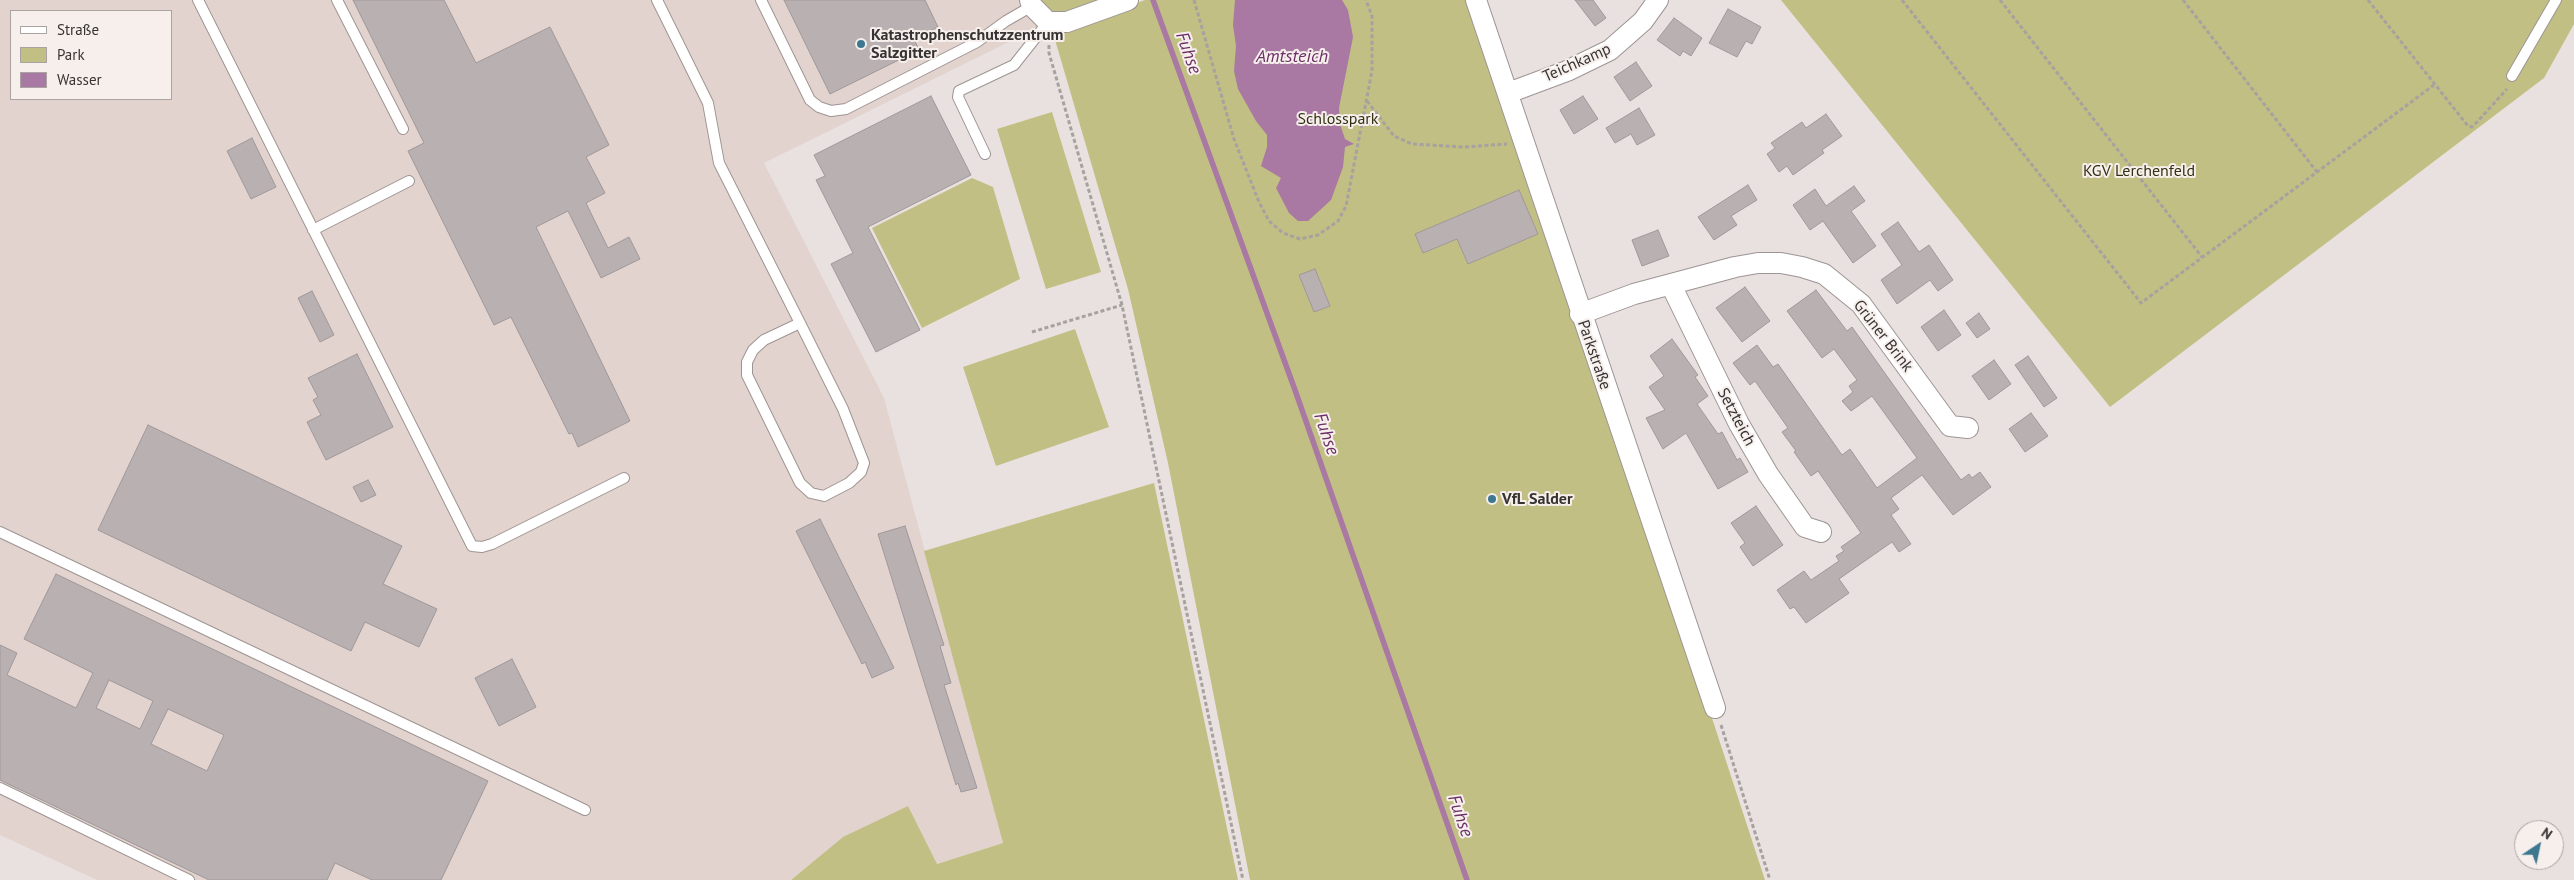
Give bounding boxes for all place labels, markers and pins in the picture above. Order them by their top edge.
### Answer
place label: Katastrophenschutzzentrum Salzgitter [871,25,1063,63]
marker: Katastrophenschutzzentrum Salzgitter [855,38,867,50]
place label: VfL Salder [1502,489,1573,509]
marker: VfL Salder [1486,493,1498,505]

